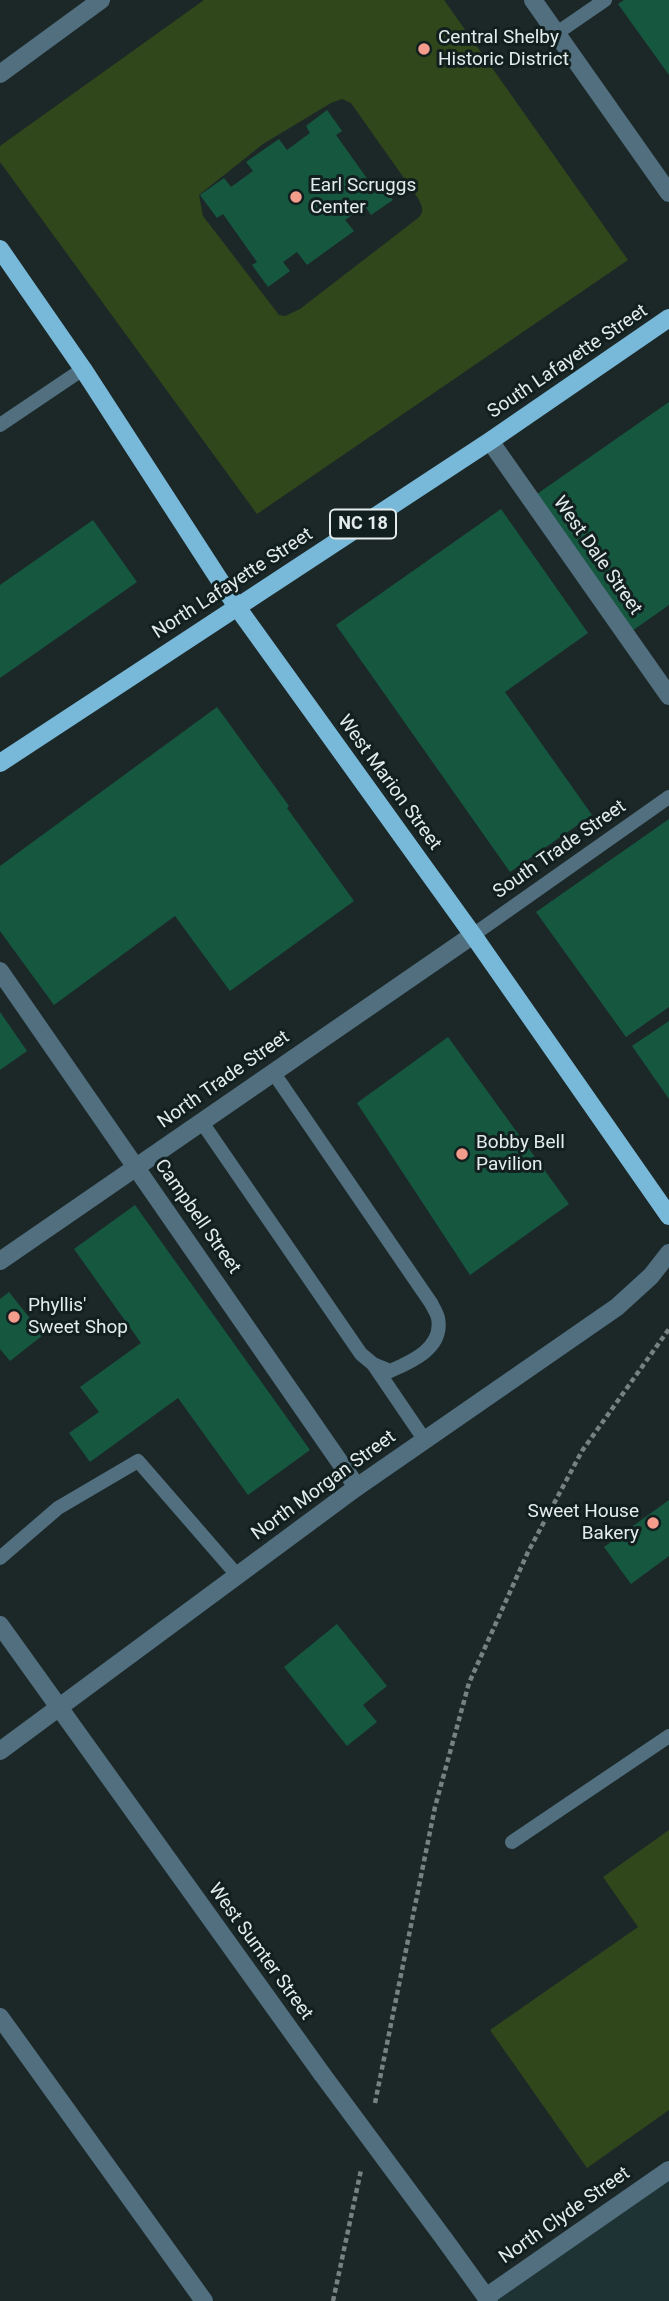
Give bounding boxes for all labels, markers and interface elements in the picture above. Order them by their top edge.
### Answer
place label: Central Shelby Historic District [438,27,569,71]
marker: Central Shelby Historic District [416,41,432,57]
place label: Earl Scruggs Center [310,175,416,219]
marker: Earl Scruggs Center [288,189,304,205]
street label: South Lafayette Street [484,300,652,424]
street label: West Dale Street [548,492,646,620]
road number: NC 18 [330,510,396,538]
street label: North Lafayette Street [149,524,317,644]
street label: West Marion Street [332,711,446,855]
street label: South Trade Street [489,796,631,904]
street label: North Trade Street [154,1026,294,1134]
place label: Bobby Bell Pavilion [476,1132,565,1176]
marker: Bobby Bell Pavilion [454,1146,470,1162]
street label: Campbell Street [149,1155,245,1279]
place label: Phyllis' Sweet Shop [28,1295,128,1339]
marker: Phyllis' Sweet Shop [6,1309,22,1325]
street label: North Morgan Street [247,1426,401,1546]
place label: Sweet House Bakery [528,1501,639,1545]
marker: Sweet House Bakery [645,1515,661,1531]
street label: West Sumter Street [203,1879,317,2025]
street label: North Clyde Street [495,2162,635,2270]

